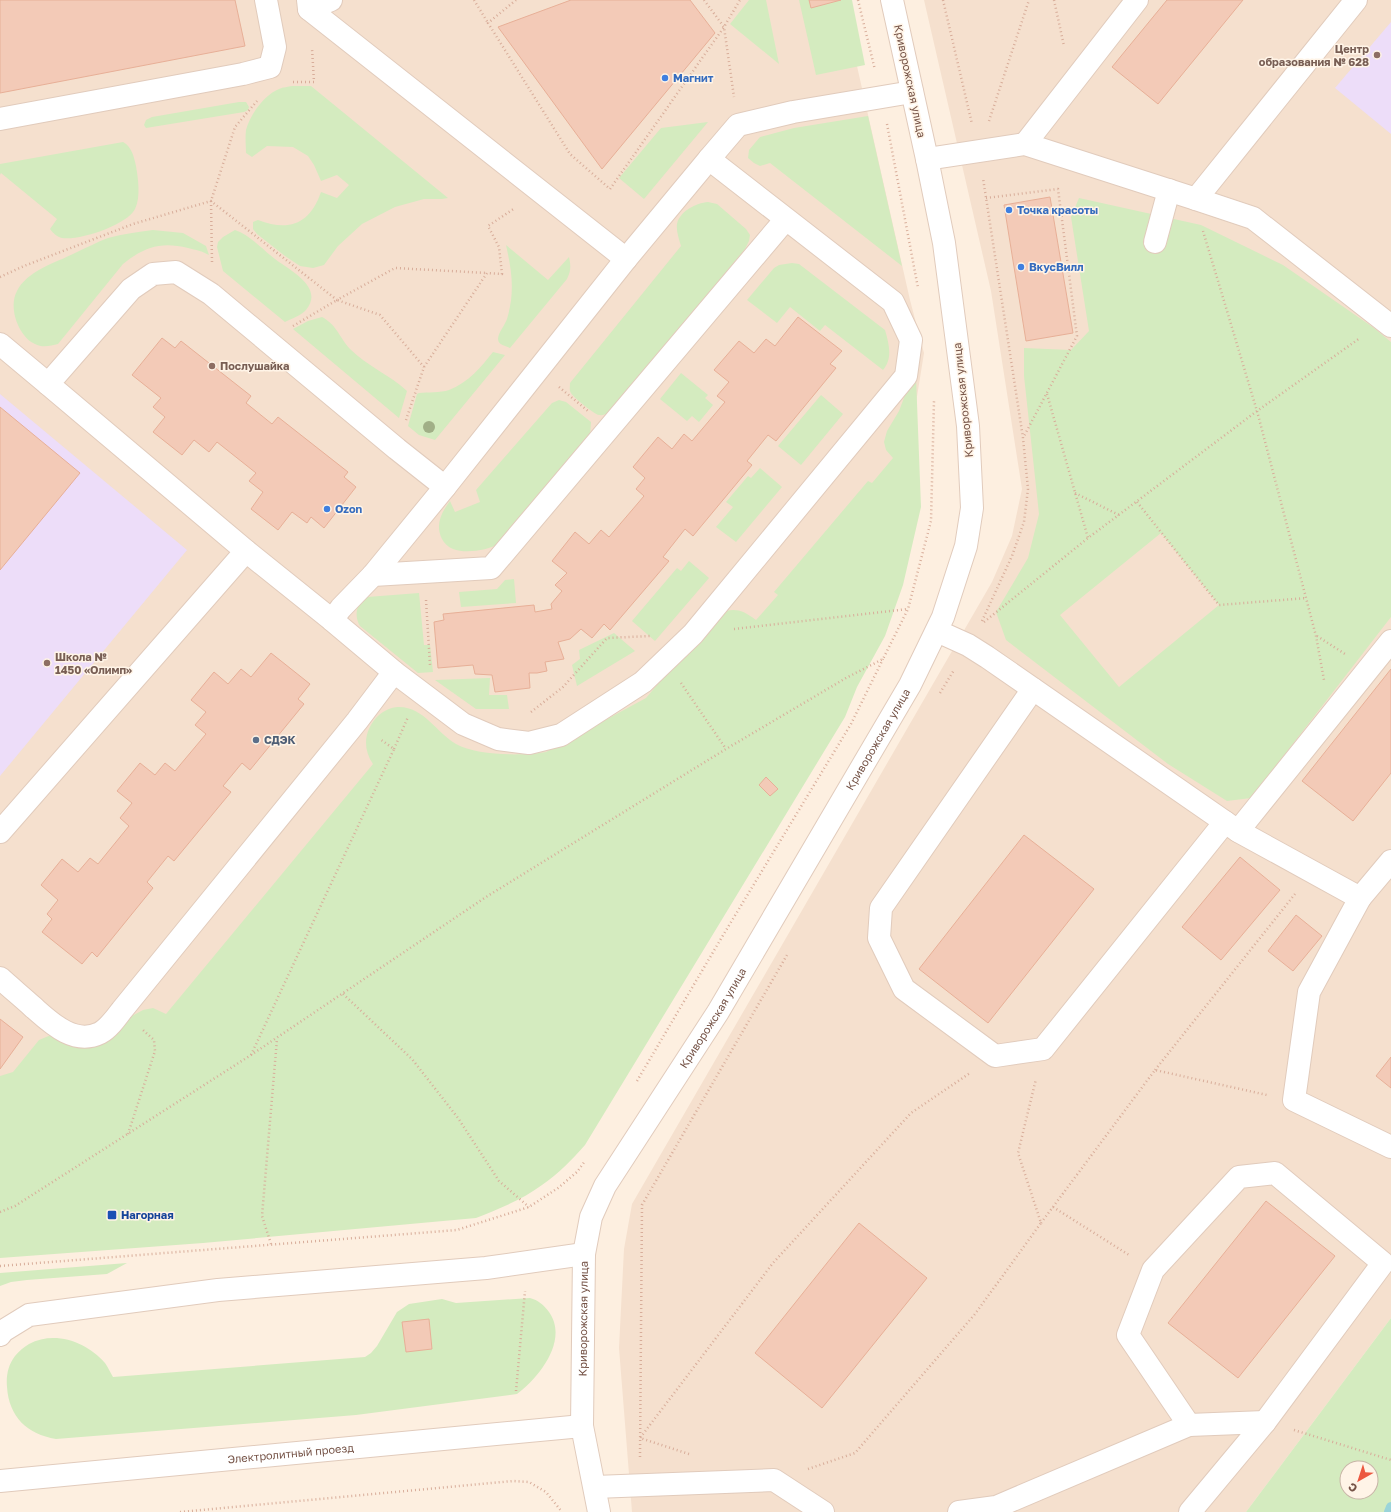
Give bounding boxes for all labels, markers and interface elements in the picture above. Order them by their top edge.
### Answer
street label: Криворожская улица [892,23,929,139]
place label: Центр образования № 628 [1259,42,1369,68]
marker: Центр образования № 628 [1372,50,1382,60]
place label: Магнит [673,71,714,84]
marker: Магнит [660,73,670,83]
place label: Точка красоты [1017,203,1098,216]
marker: Точка красоты [1004,205,1014,215]
place label: ВкусВилл [1029,260,1084,273]
marker: ВкусВилл [1016,262,1026,272]
street label: Криворожская улица [950,342,975,458]
place label: Послушайка [220,359,289,372]
marker: Послушайка [207,361,217,371]
place label: Ozon [335,502,363,515]
marker: Ozon [322,504,332,514]
place label: Школа № 1450 «Олимп» [55,650,132,676]
marker: Школа № 1450 «Олимп» [42,658,52,668]
street label: Криворожская улица [843,686,913,792]
place label: СДЭК [264,733,296,746]
marker: СДЭК [251,735,261,745]
street label: Криворожская улица [676,965,748,1070]
place label: Нагорная [121,1208,174,1221]
marker: Нагорная [106,1209,118,1221]
street label: Криворожская улица [576,1261,590,1376]
street label: Электролитный проезд [227,1441,355,1465]
north arrow [1339,1460,1379,1500]
text: С [1345,1481,1360,1496]

